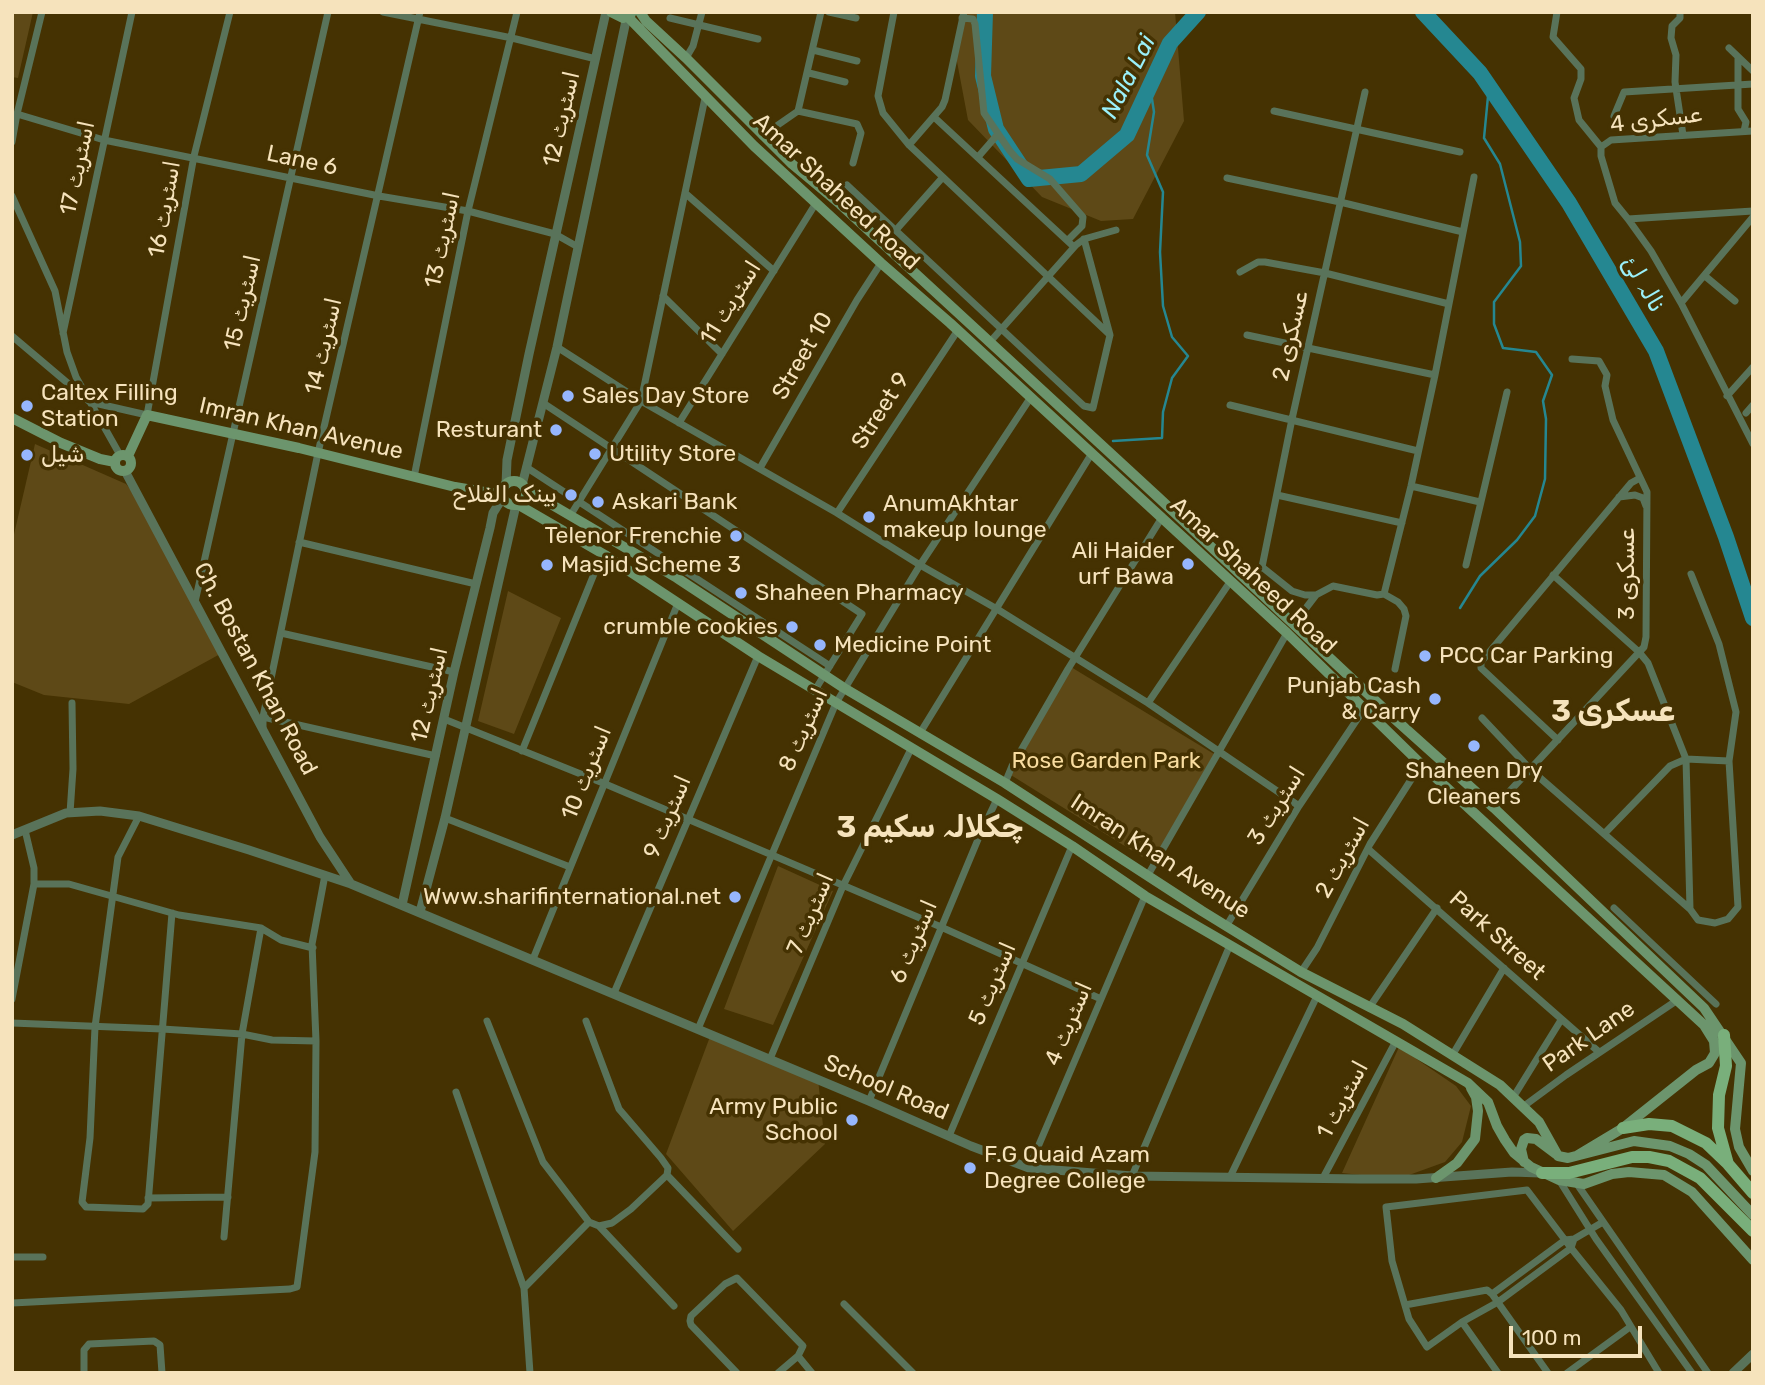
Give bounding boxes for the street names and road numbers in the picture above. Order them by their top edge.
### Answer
street label: اسٹریٹ 12 [538,69,586,169]
street label: عسکری 4 [1608,101,1704,139]
street label: Amar Shaheed Road [747,108,925,276]
street label: اسٹریٹ 17 [55,118,101,218]
street label: Lane 6 [264,140,340,182]
street label: اسٹریٹ 16 [143,159,187,259]
street label: اسٹریٹ 13 [419,189,467,291]
street label: اسٹریٹ 15 [219,252,267,354]
street label: اسٹریٹ 11 [695,256,767,350]
street label: عسکری 2 [1267,288,1315,384]
street label: اسٹریٹ 14 [300,295,348,397]
street label: Street 10 [767,307,839,405]
street label: Street 9 [846,368,916,454]
street label: Imran Khan Avenue [196,392,406,466]
street label: Amar Shaheed Road [1164,492,1342,660]
street label: عسکری 3 [1613,528,1641,620]
street label: Ch. Bostan Khan Road [187,558,323,780]
street label: اسٹریٹ 12 [406,645,454,745]
street label: اسٹریٹ 8 [773,684,835,776]
street label: اسٹریٹ 10 [556,722,618,824]
street label: اسٹریٹ 3 [1242,762,1312,850]
street label: اسٹریٹ 9 [638,771,698,863]
street label: Imran Khan Avenue [1065,789,1255,925]
street label: اسٹریٹ 2 [1310,813,1376,903]
street label: اسٹریٹ 7 [782,869,840,959]
street label: Park Street [1443,886,1551,986]
street label: اسٹریٹ 6 [884,896,944,988]
street label: اسٹریٹ 5 [963,938,1023,1030]
street label: اسٹریٹ 4 [1039,978,1099,1070]
street label: Park Lane [1538,995,1640,1079]
street label: School Road [819,1049,953,1127]
street label: اسٹریٹ 1 [1311,1057,1375,1143]

